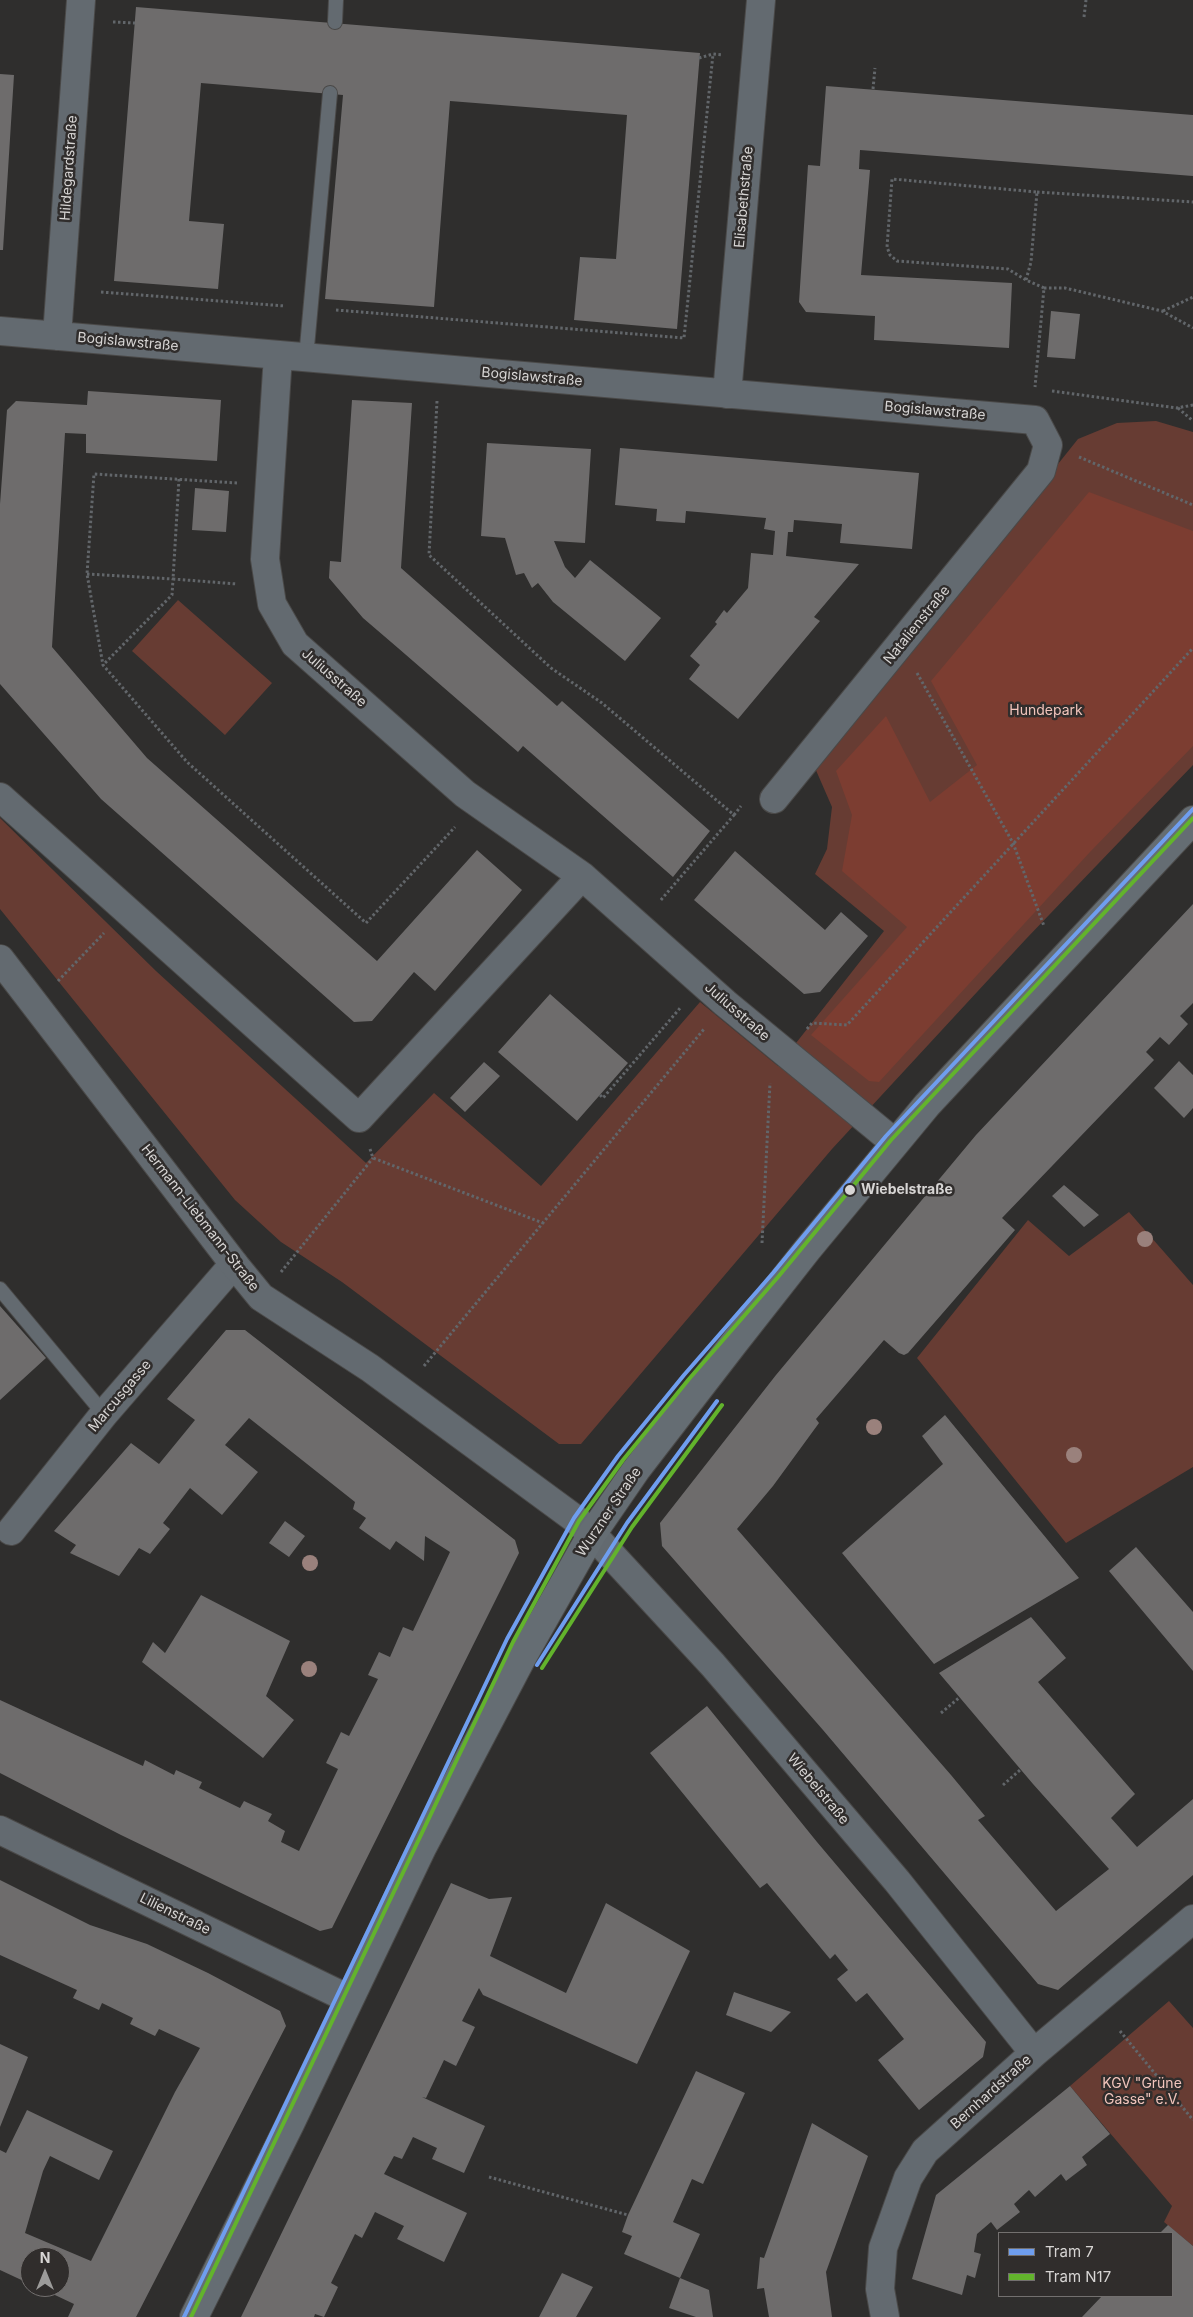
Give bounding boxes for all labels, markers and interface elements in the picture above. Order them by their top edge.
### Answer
street label: Hildegardstraße [57,115,81,221]
street label: Elisabethstraße [731,145,757,249]
street label: Bogislawstraße [77,329,179,355]
street label: Bogislawstraße [481,364,583,390]
street label: Bogislawstraße [884,398,986,424]
street label: Natalienstraße [880,582,954,668]
street label: Juliusstraße [298,645,370,711]
park label: Hundepark [1009,703,1083,719]
street label: Juliusstraße [701,979,773,1045]
street label: Hermann-Liebmann-Straße [137,1141,263,1295]
place label: Wiebelstraße [861,1182,953,1198]
marker: Wiebelstraße [843,1183,857,1197]
street label: Marcusgasse [85,1357,155,1435]
street label: Wurzner Straße [573,1464,645,1560]
street label: Wiebelstraße [783,1750,853,1828]
street label: Lilienstraße [137,1890,213,1938]
street label: Bernhardstraße [947,2051,1035,2133]
park label: KGV "Grüne Gasse" e.V. [1102,2076,1182,2108]
legend [998,2232,1173,2297]
text: Tram 7 [1045,2242,1094,2261]
north arrow [20,2247,70,2297]
text: N [40,2249,50,2266]
text: Tram N17 [1045,2267,1111,2286]

